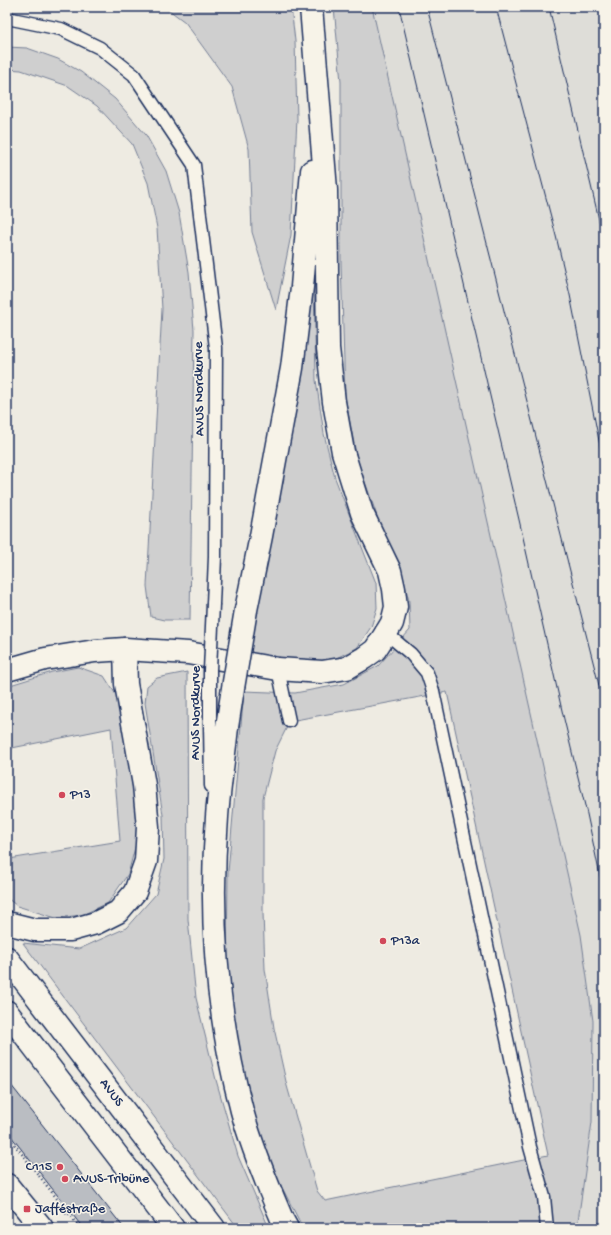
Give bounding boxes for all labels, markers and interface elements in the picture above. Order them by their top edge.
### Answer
street label: AVUS Nordkurve [191,341,209,436]
street label: AVUS Nordkurve [188,665,205,760]
place label: P13 [69,787,91,804]
marker: P13 [57,790,67,800]
place label: P13a [390,933,421,950]
marker: P13a [378,936,388,946]
street label: AVUS [95,1076,127,1111]
place label: C115 [26,1159,52,1176]
marker: C115 [55,1162,65,1172]
place label: AVUS-Tribüne [73,1171,150,1188]
marker: AVUS-Tribüne [60,1174,70,1184]
place label: Jafféstraße [35,1201,106,1218]
marker: Jafféstraße [22,1204,32,1214]

